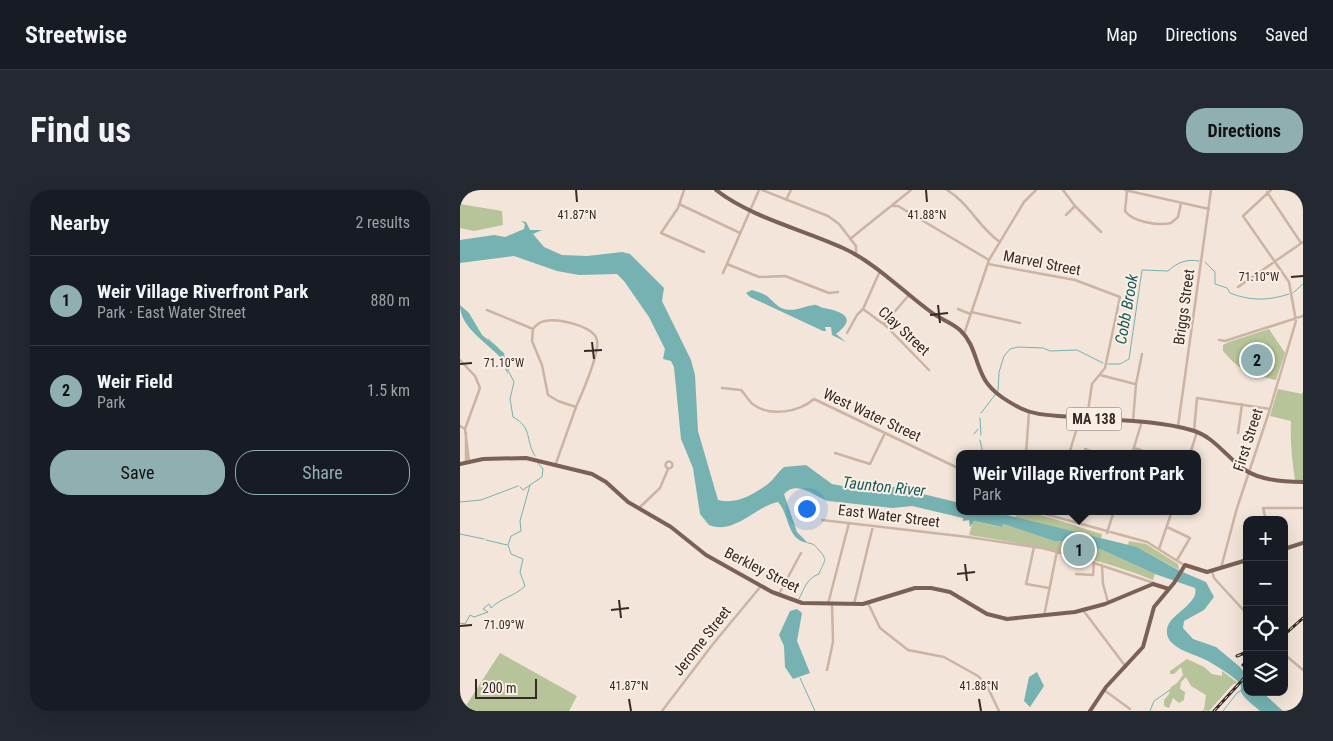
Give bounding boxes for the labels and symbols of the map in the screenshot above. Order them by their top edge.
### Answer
text: 41.87°N [558,208,596,222]
text: 41.88°N [908,208,946,222]
street label: Marvel Street [1002,247,1082,279]
street label: Briggs Street [1170,268,1198,346]
text: 71.10°W [1239,270,1279,284]
water label: Cobb Brook [1111,271,1142,346]
street label: Clay Street [875,303,933,359]
pin: 2 [1241,341,1273,379]
text: 71.10°W [484,356,524,370]
street label: West Water Street [820,384,924,446]
street label: First Street [1229,406,1267,474]
road number: MA 138 [1066,408,1122,430]
water label: Taunton River [841,473,928,500]
your location [794,496,820,522]
street label: East Water Street [837,501,941,531]
pin: 1 [1063,531,1095,569]
street label: Berkley Street [721,543,803,597]
street label: Jerome Street [669,603,735,679]
text: 71.09°W [484,618,524,632]
scale bar [475,676,538,699]
text: 41.87°N [610,679,648,693]
text: 41.88°N [960,679,998,693]

